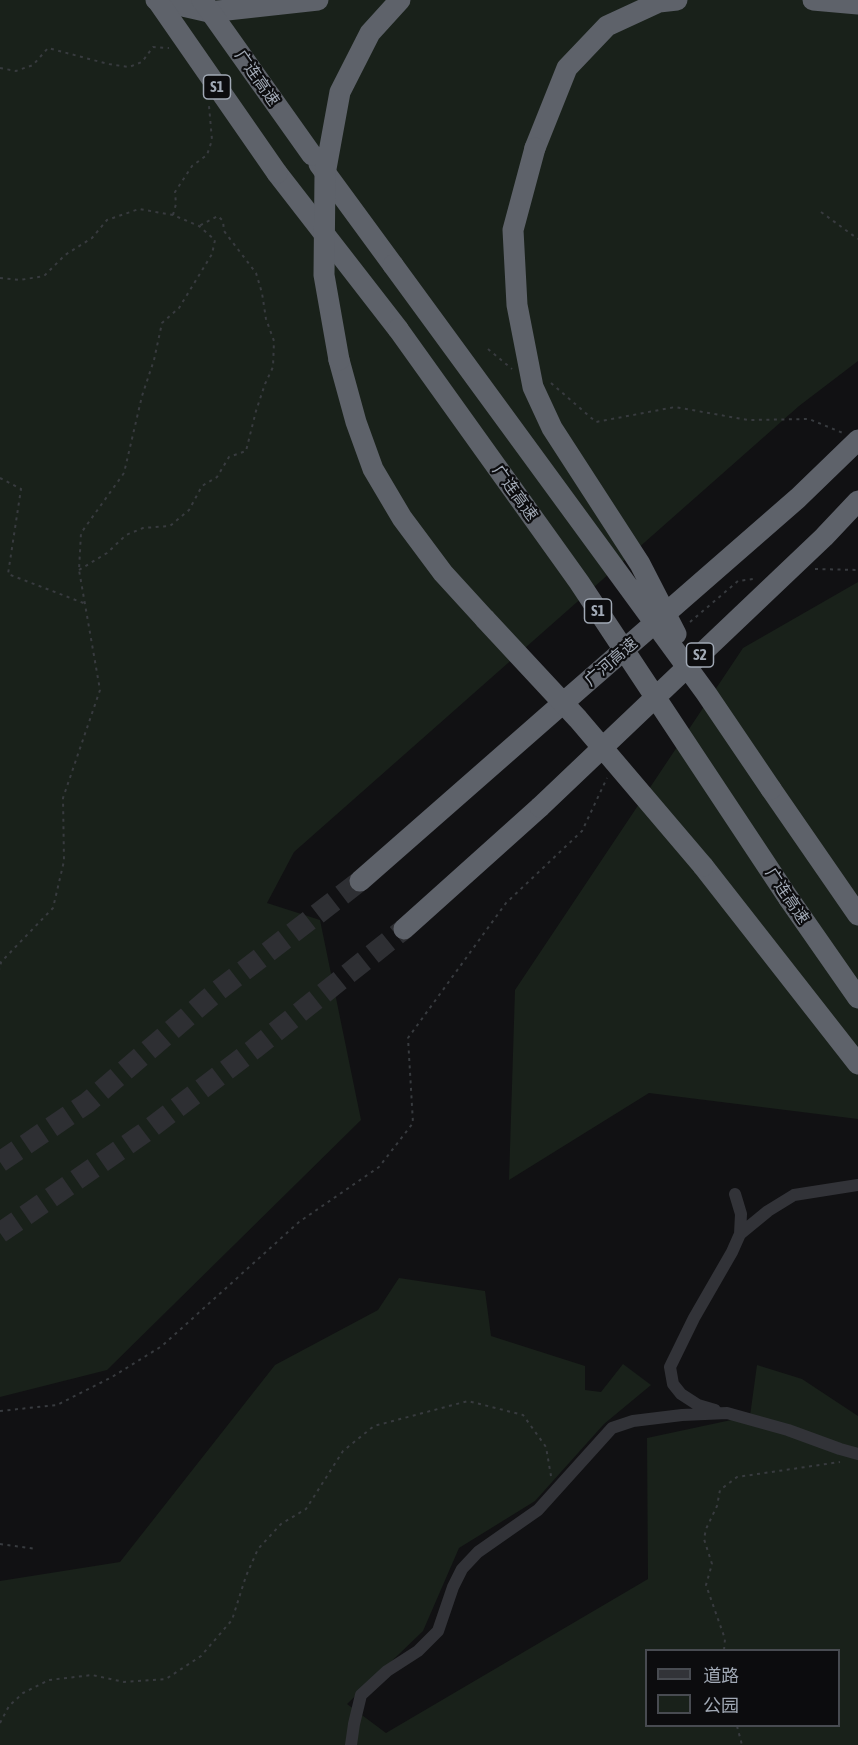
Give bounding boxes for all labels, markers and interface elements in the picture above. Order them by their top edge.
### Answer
street label: 广连高速 [231,46,283,110]
road number: S1 [204,75,230,99]
street label: 广连高速 [488,461,542,525]
road number: S1 [584,599,612,623]
street label: 广河高速 [581,634,641,690]
road number: S2 [686,643,714,667]
street label: 广连高速 [761,864,813,928]
legend [645,1649,840,1727]
text: 道路 [703,1665,739,1686]
text: 公园 [703,1695,739,1716]

